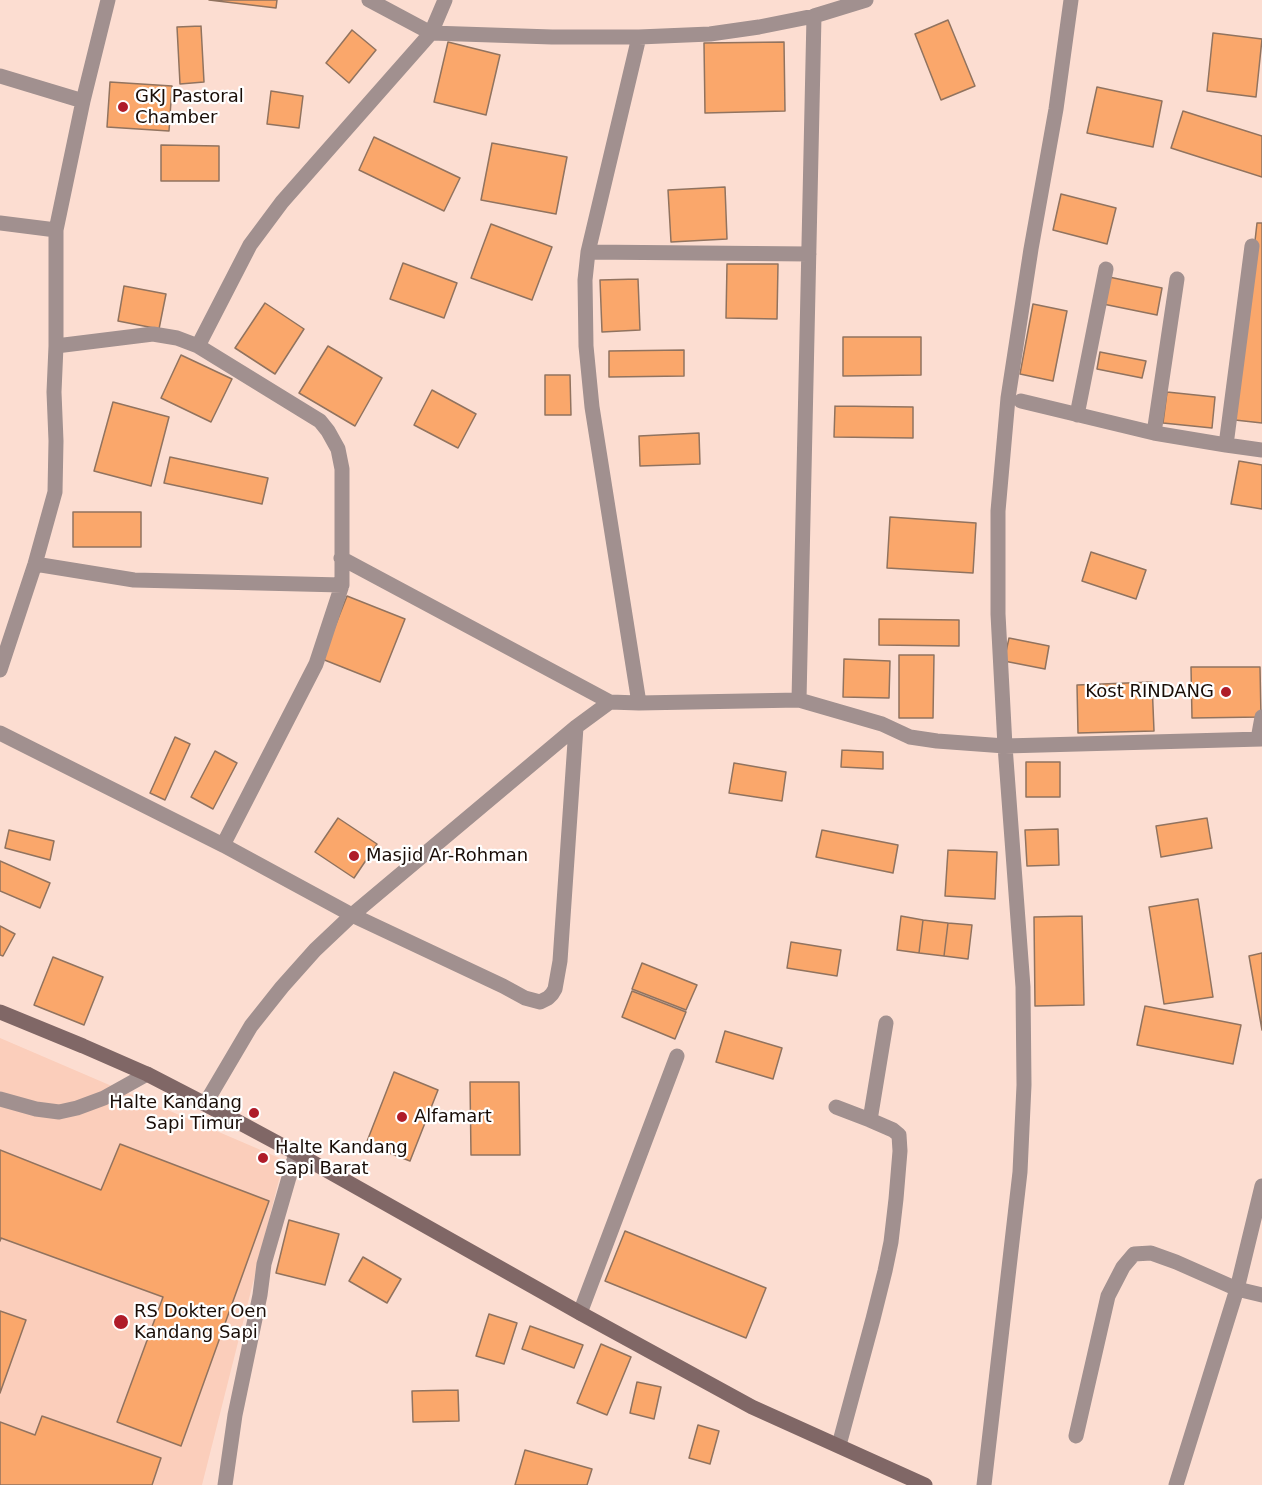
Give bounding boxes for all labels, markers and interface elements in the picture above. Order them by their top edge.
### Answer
place label: GKJ Pastoral Chamber [135,86,244,128]
marker: GKJ Pastoral Chamber [116,100,130,114]
place label: Kost RINDANG [1085,681,1214,703]
marker: Kost RINDANG [1219,685,1233,699]
place label: Masjid Ar-Rohman [366,845,528,867]
marker: Masjid Ar-Rohman [347,849,361,863]
place label: Halte Kandang Sapi Timur [109,1092,242,1134]
marker: Halte Kandang Sapi Timur [247,1106,261,1120]
place label: Alfamart [414,1106,492,1128]
marker: Alfamart [395,1110,409,1124]
place label: Halte Kandang Sapi Barat [275,1137,408,1180]
marker: Halte Kandang Sapi Barat [256,1151,270,1165]
place label: RS Dokter Oen Kandang Sapi [134,1301,267,1344]
marker: RS Dokter Oen Kandang Sapi [112,1313,130,1331]

